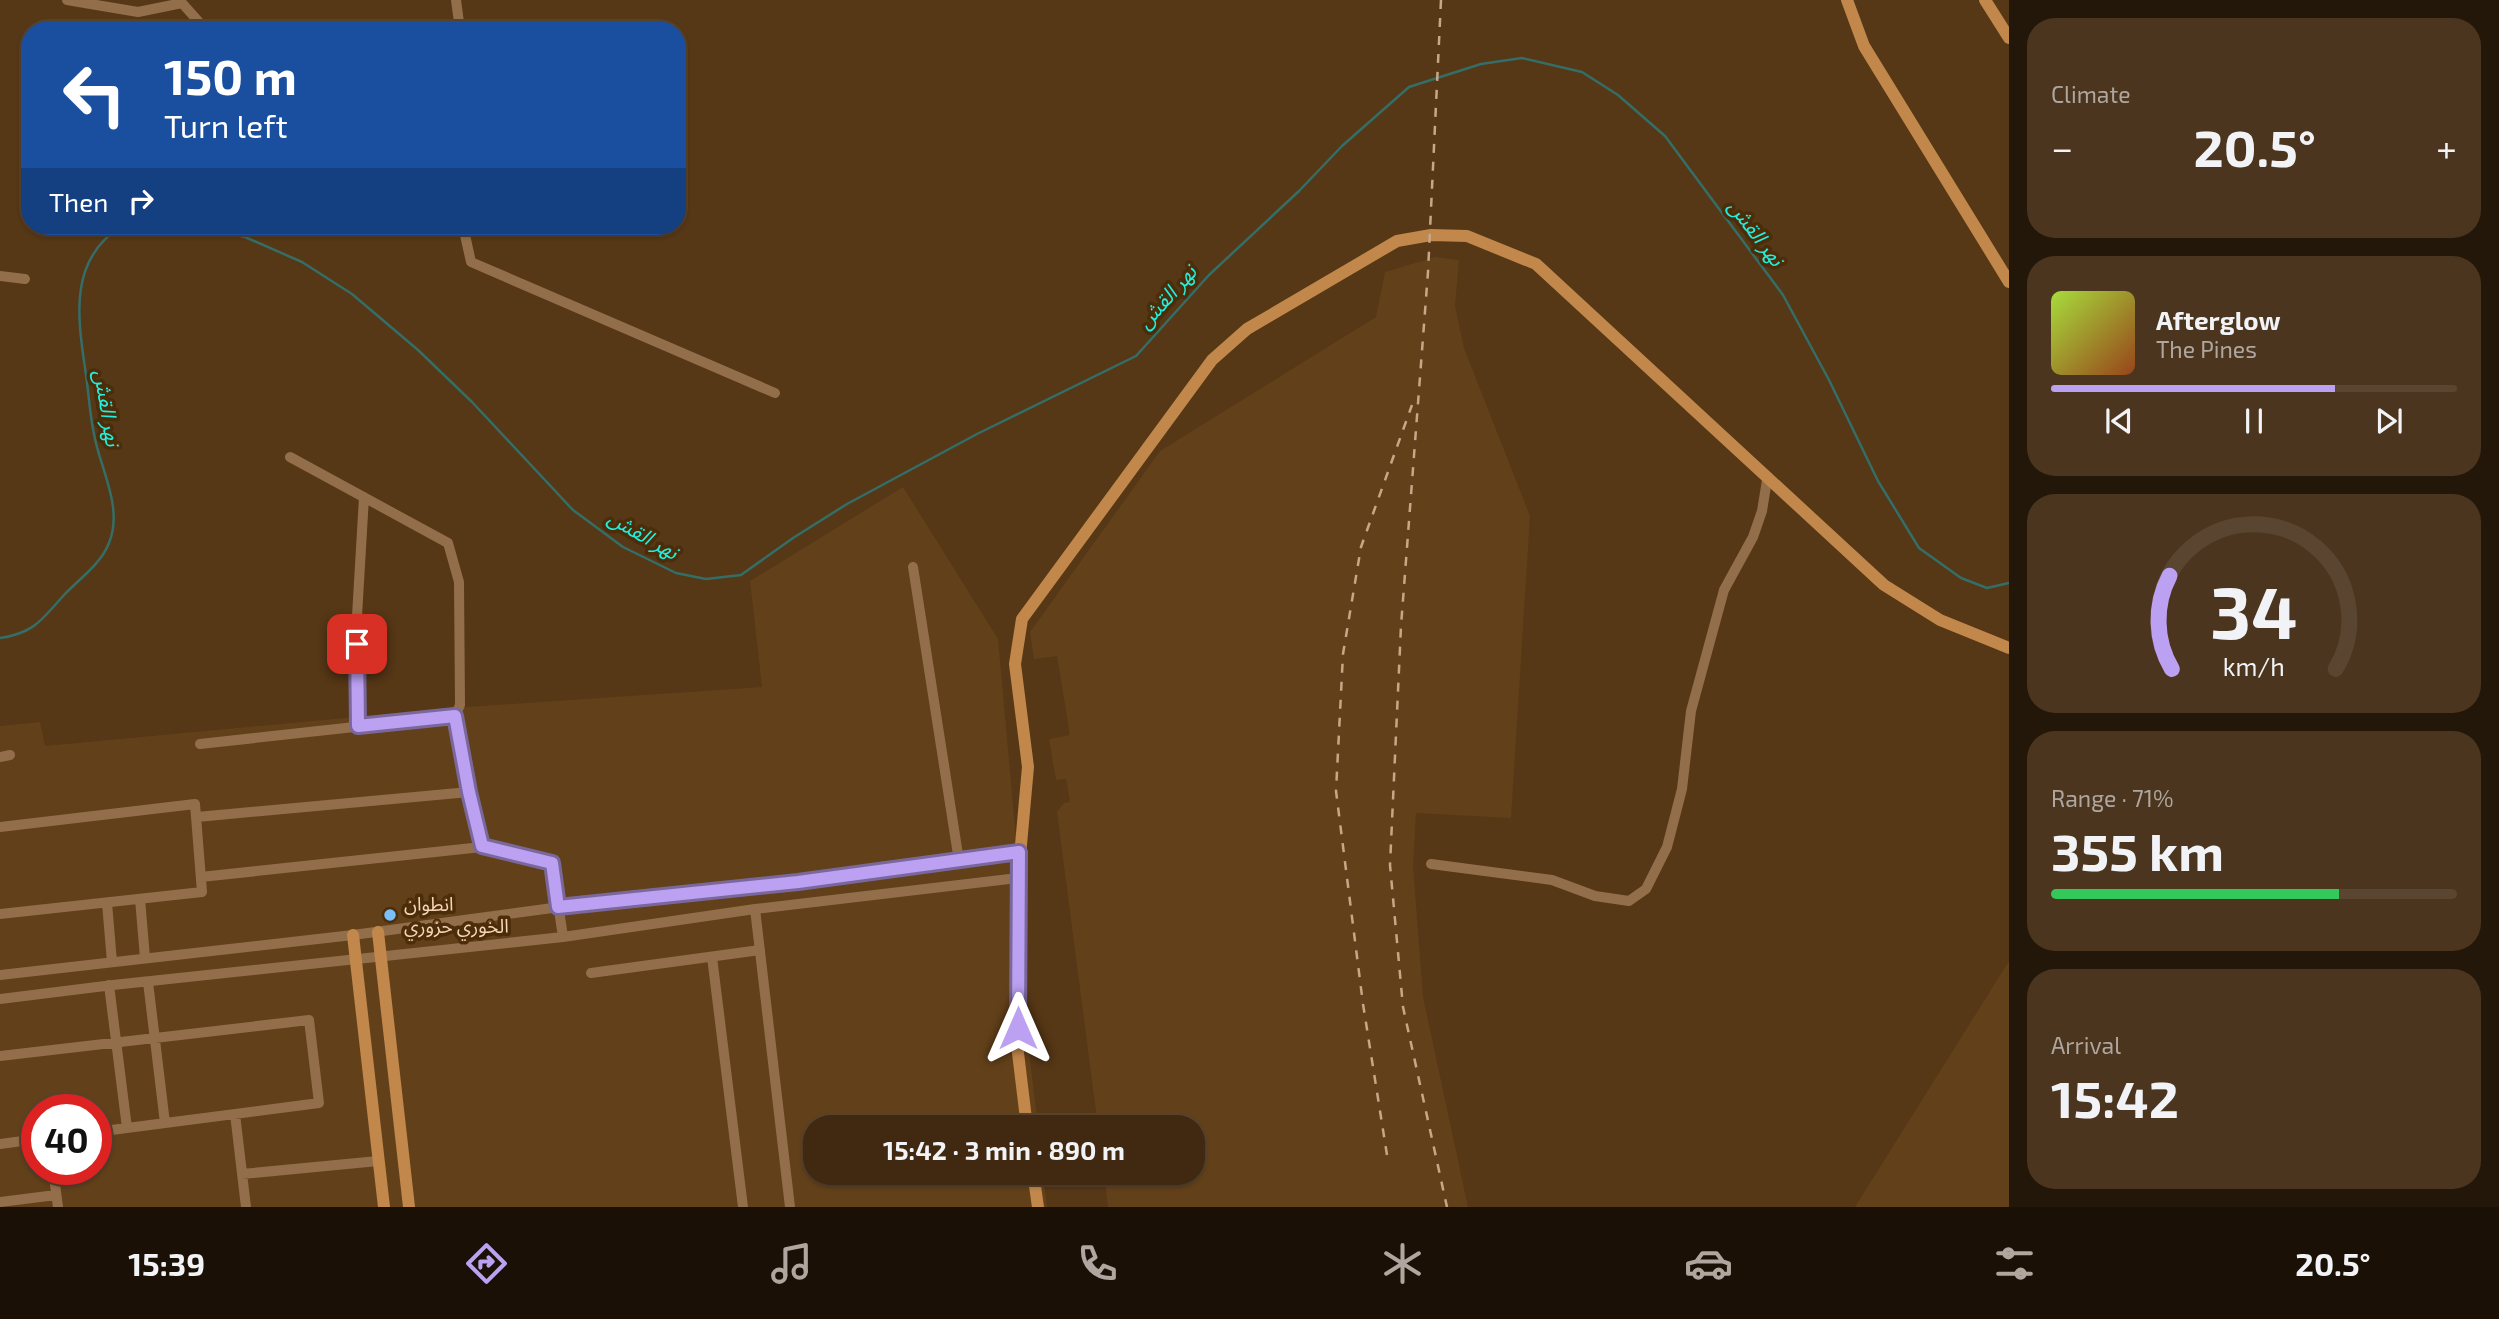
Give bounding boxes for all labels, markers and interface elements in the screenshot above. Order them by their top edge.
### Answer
text: 150 m [164,46,297,105]
icon: left [49,49,140,140]
text: Climate [2051,80,2131,108]
text: Turn left [164,106,288,144]
text: 20.5° [2193,115,2316,177]
text: − [2051,124,2073,170]
text: + [2436,124,2457,170]
icon: right [122,182,160,220]
text: Then [49,186,108,217]
water label: نهر القش [1723,194,1791,272]
water label: نهر القش [1131,258,1203,334]
text: Afterglow [2156,304,2281,335]
text: The Pines [2156,335,2257,363]
water label: نهر القش [89,368,127,449]
icon: previous [2100,402,2138,440]
icon: pause [2235,402,2273,440]
icon: next [2370,402,2408,440]
water label: نهر القش [604,504,685,565]
text: 34 [2210,567,2298,655]
pin [327,614,387,674]
icon: arrive [338,625,376,663]
text: km/h [2223,651,2285,681]
text: Range · 71% [2051,784,2173,812]
text: 355 km [2051,819,2224,881]
place label: انطوان الخوري حزوري [404,892,509,941]
marker: انطوان الخوري حزوري [382,907,398,923]
position arrow [981,991,1055,1065]
text: Arrival [2051,1031,2121,1059]
text: 15:42 [2051,1066,2179,1128]
speed limit sign: 40 [21,1094,112,1185]
text: 15:42 · 3 min · 890 m [883,1134,1125,1165]
icon: directions [462,1239,511,1288]
icon: music [767,1239,816,1288]
icon: phone [1073,1239,1122,1288]
icon: climate [1378,1239,1427,1288]
icon: car [1684,1239,1733,1288]
icon: filters [1990,1239,2039,1288]
text: 15:39 [128,1244,205,1282]
text: 20.5° [2295,1244,2371,1282]

